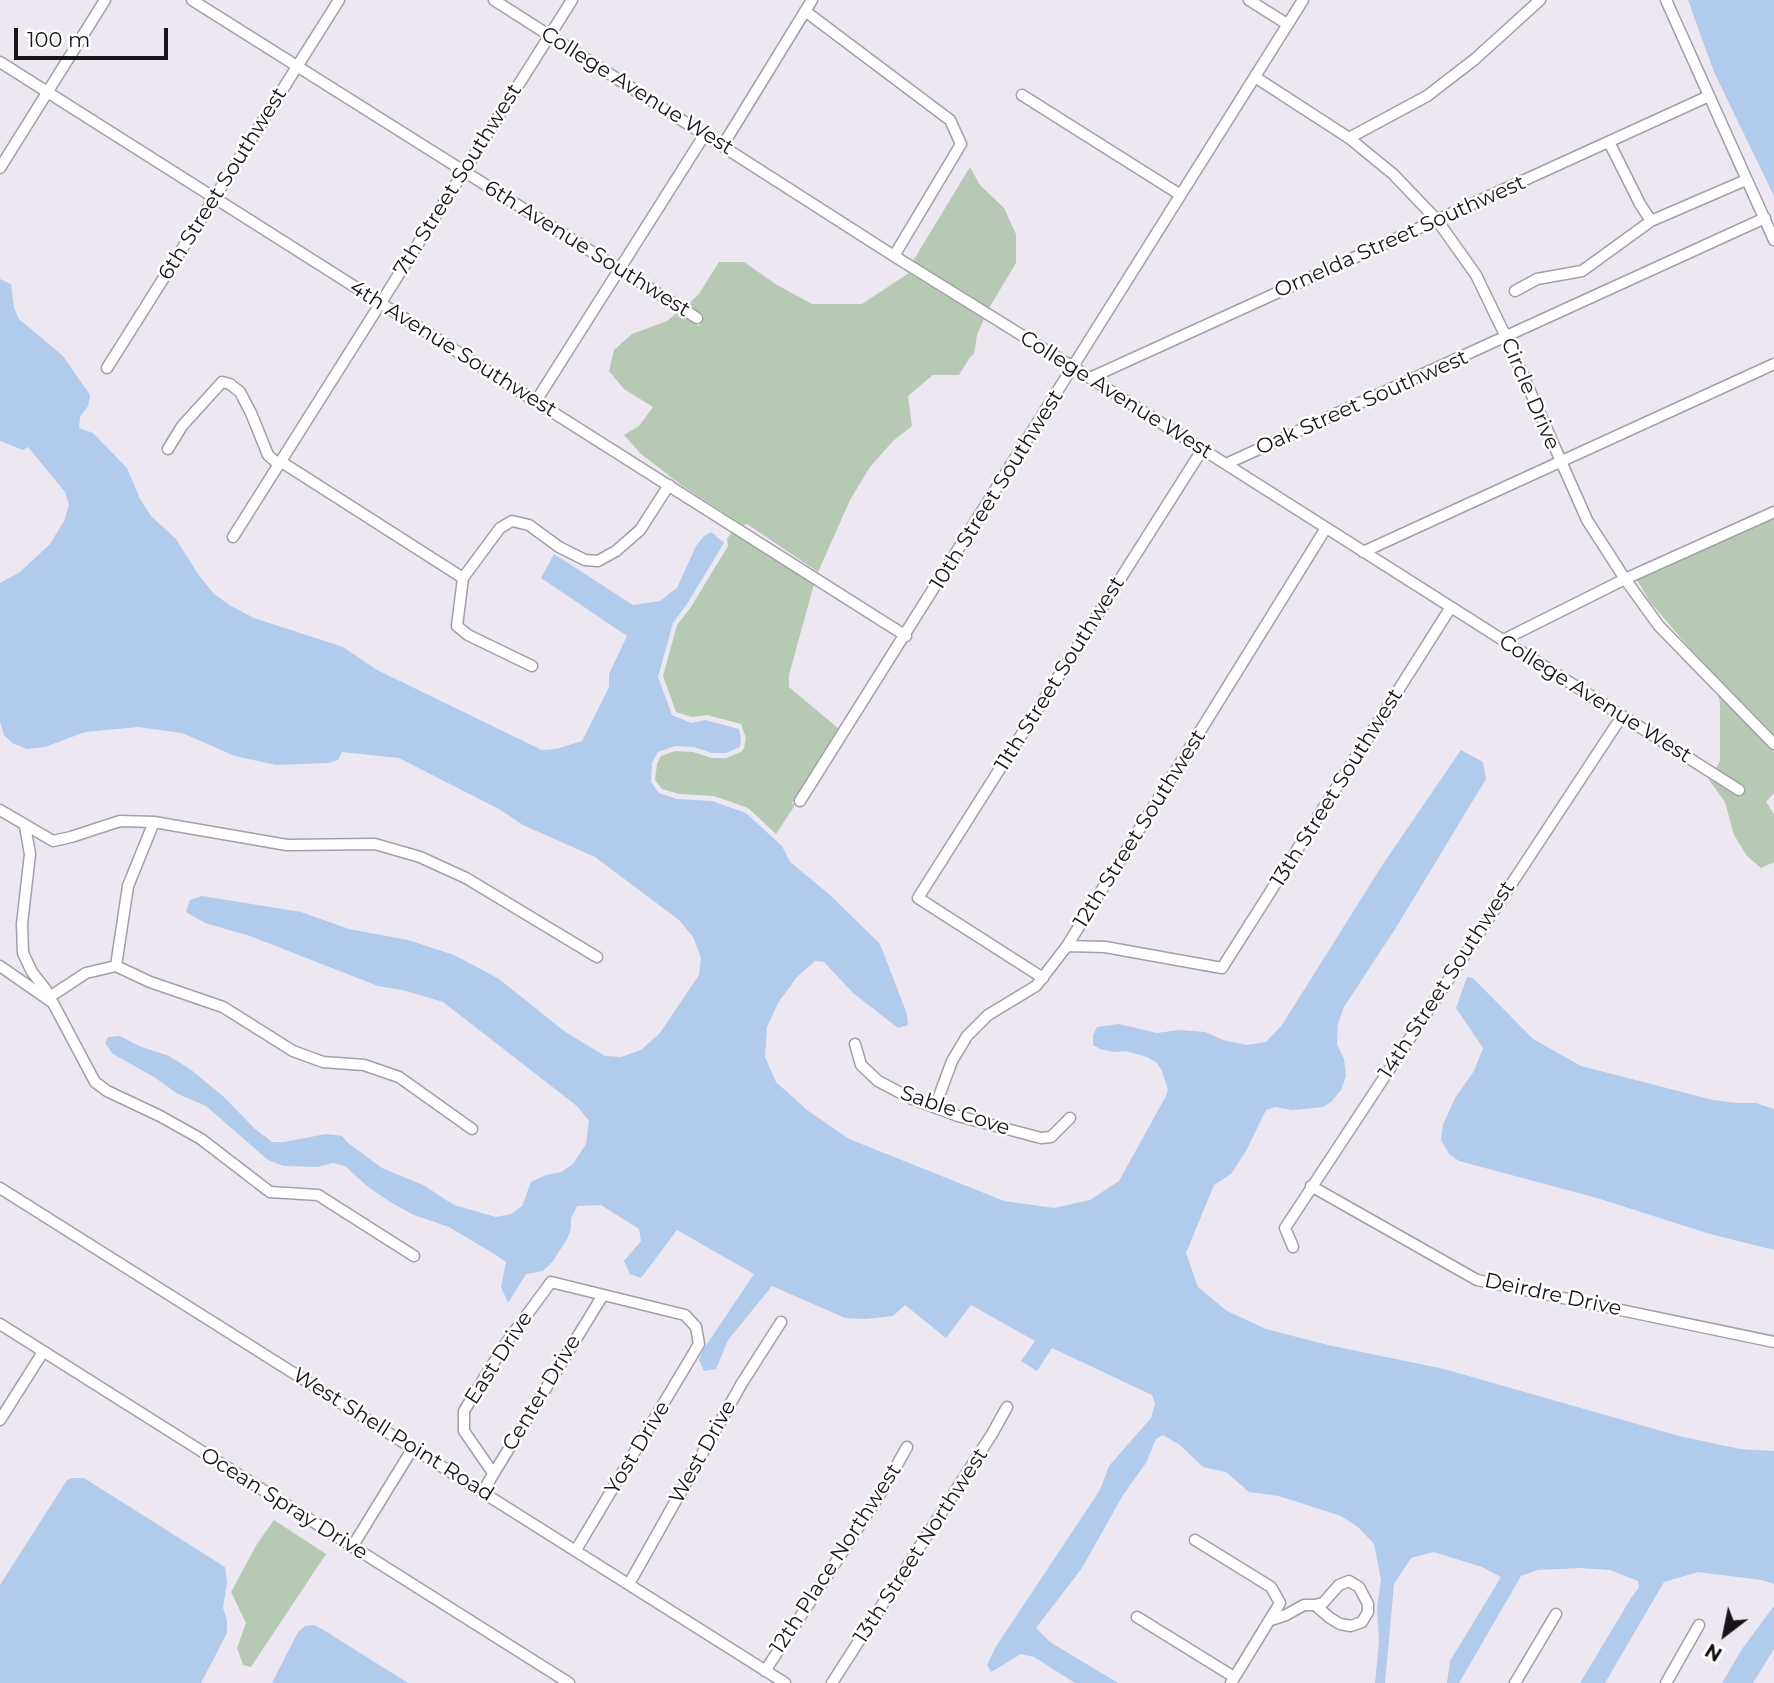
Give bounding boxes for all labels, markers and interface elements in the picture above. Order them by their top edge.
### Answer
scale bar [18,14,172,58]
street label: College Avenue West [536,21,738,161]
text: 100 m [27,27,90,52]
street label: 7th Street Southwest [389,79,527,281]
street label: 6th Street Southwest [153,83,293,285]
street label: Ornelda Street Southwest [1271,170,1529,304]
street label: 6th Avenue Southwest [479,175,695,323]
street label: 4th Avenue Southwest [345,275,561,423]
street label: College Avenue West [1015,325,1217,465]
street label: Circle Drive [1495,334,1565,454]
street label: Oak Street Southwest [1252,345,1472,461]
street label: 10th Street Southwest [925,385,1069,595]
street label: 11th Street Southwest [990,572,1130,776]
street label: College Avenue West [1494,629,1696,769]
street label: 13th Street Southwest [1266,684,1408,892]
street label: 12th Street Southwest [1069,725,1211,933]
street label: 14th Street Southwest [1374,876,1520,1084]
street label: Sable Cove [897,1080,1013,1142]
street label: Deirdre Drive [1482,1268,1624,1322]
street label: East Drive [460,1307,538,1409]
street label: Center Drive [497,1330,587,1456]
street label: West Shell Point Road [288,1363,498,1507]
street label: West Drive [664,1396,742,1508]
street label: Yost Drive [600,1397,676,1499]
street label: Ocean Spray Drive [196,1442,372,1566]
street label: 13th Street Northwest [848,1444,994,1648]
street label: 12th Place Northwest [765,1459,907,1659]
north arrow [1690,1599,1760,1669]
text: N [1701,1638,1726,1666]

